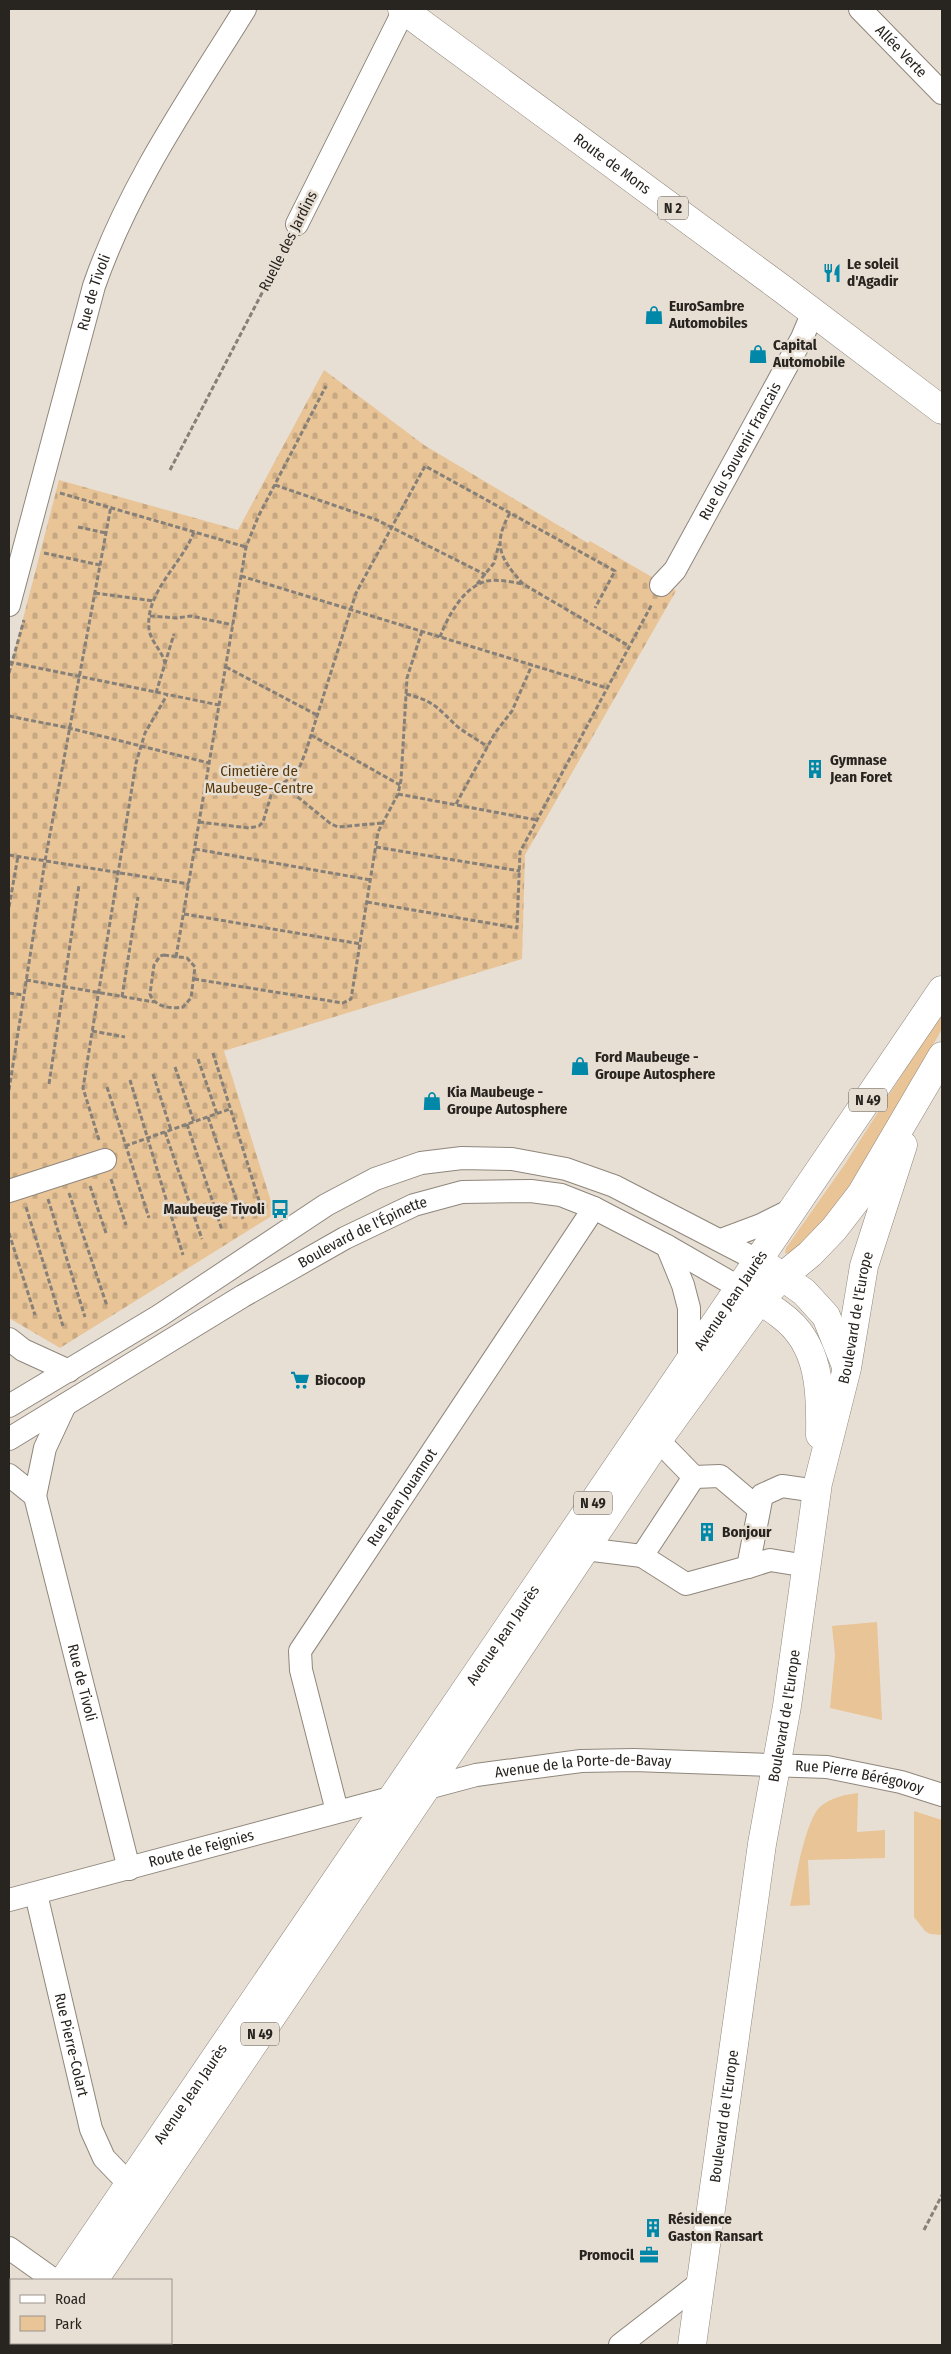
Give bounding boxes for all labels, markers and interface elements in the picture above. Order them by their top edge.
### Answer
street label: Allée Verte [872,21,931,81]
street label: Route de Mons [570,129,654,198]
street label: Ruelle des Jardins [255,188,321,294]
road number: N 2 [658,197,688,220]
street label: Rue de Tivoli [74,251,114,332]
place label: Le soleil d'Agadir [847,255,899,290]
restaurant icon: Le soleil d'Agadir [821,262,843,284]
place label: EuroSambre Automobiles [668,297,748,332]
shop icon: EuroSambre Automobiles [643,304,665,326]
place label: Capital Automobile [772,336,845,371]
shop icon: Capital Automobile [747,343,769,365]
street label: Rue du Souvenir Francais [695,379,785,523]
place label: Gymnase Jean Foret [829,751,893,786]
building icon: Gymnase Jean Foret [804,758,826,780]
park label: Cimetière de Maubeuge-Centre [205,762,313,797]
place label: Ford Maubeuge - Groupe Autosphere [595,1048,716,1083]
shop icon: Ford Maubeuge - Groupe Autosphere [569,1055,591,1077]
place label: Kia Maubeuge - Groupe Autosphere [447,1083,568,1118]
road number: N 49 [849,1088,887,1112]
shop icon: Kia Maubeuge - Groupe Autosphere [421,1090,443,1112]
street label: Boulevard de l'Épinette [295,1193,429,1272]
bus stop icon: Maubeuge Tivoli [269,1198,291,1220]
place label: Maubeuge Tivoli [163,1200,265,1218]
street label: Avenue Jean Jaurès [690,1247,771,1354]
street label: Boulevard de l'Europe [834,1249,877,1386]
supermarket icon: Biocoop [289,1369,311,1391]
place label: Biocoop [315,1371,366,1389]
street label: Rue Jean Jouannot [363,1445,441,1549]
road number: N 49 [574,1492,612,1515]
building icon: Bonjour [696,1521,718,1543]
place label: Bonjour [722,1523,772,1541]
street label: Avenue Jean Jaurès [463,1582,543,1689]
street label: Rue de Tivoli [64,1642,100,1723]
street label: Boulevard de l'Europe [764,1648,804,1783]
street label: Avenue de la Porte-de-Bavay [494,1751,672,1781]
street label: Rue Pierre Bérégovoy [795,1757,926,1798]
street label: Route de Feignies [147,1826,256,1871]
street label: Rue Pierre-Colart [51,1991,92,2099]
road number: N 49 [241,2022,279,2046]
street label: Avenue Jean Jaurès [150,2041,231,2147]
street label: Boulevard de l'Europe [706,2049,742,2184]
place label: Résidence Gaston Ransart [668,2210,764,2245]
building icon: Résidence Gaston Ransart [642,2217,664,2239]
office icon: Promocil [638,2244,660,2266]
place label: Promocil [579,2246,635,2264]
legend [10,2279,172,2344]
text: Road [55,2290,86,2308]
text: Park [55,2315,82,2333]

